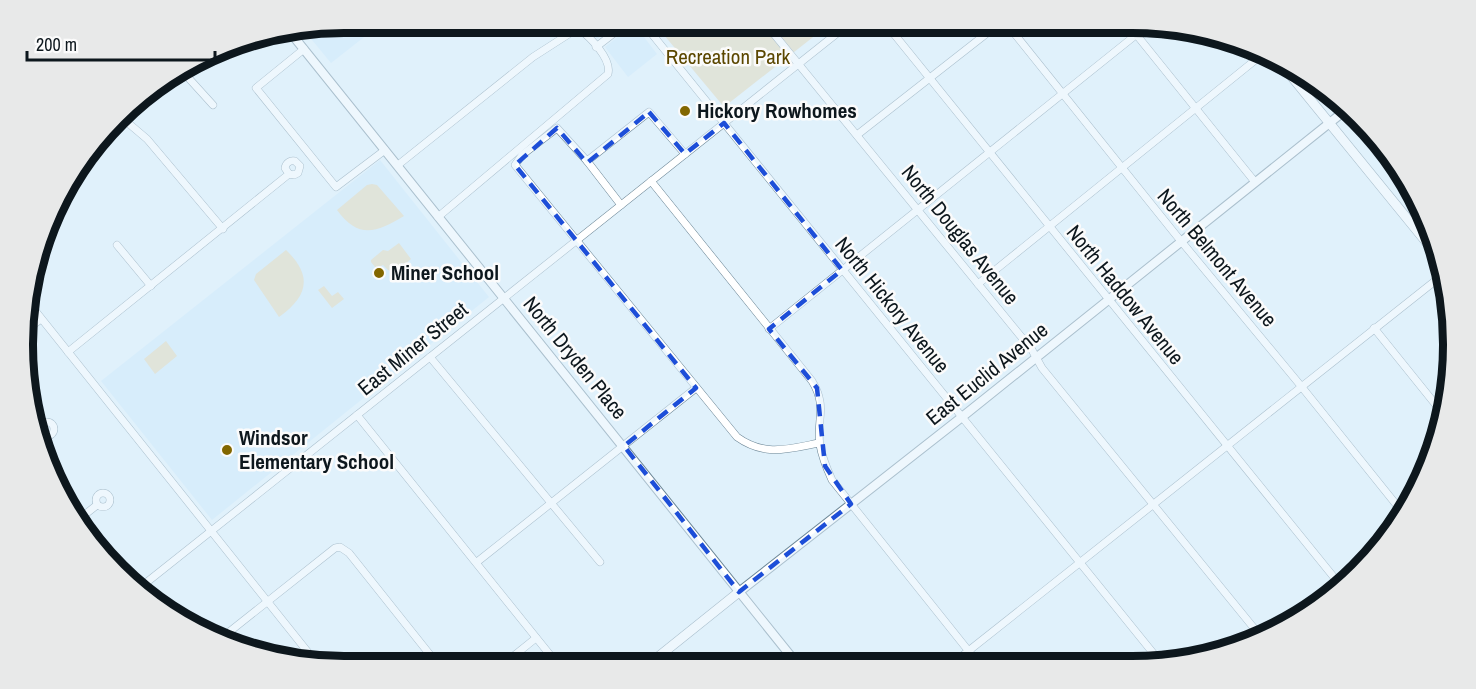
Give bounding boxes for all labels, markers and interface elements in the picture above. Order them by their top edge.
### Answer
scale bar [27,24,214,62]
text: 200 m [36,32,77,57]
park label: Recreation Park [666,42,791,71]
place label: Hickory Rowhomes [697,96,857,125]
marker: Hickory Rowhomes [678,104,692,118]
street label: North Douglas Avenue [895,159,1026,311]
street label: North Belmont Avenue [1151,182,1284,333]
street label: North Haddow Avenue [1060,219,1191,371]
street label: North Hickory Avenue [829,231,956,379]
place label: Miner School [391,258,499,287]
marker: Miner School [372,266,386,280]
street label: North Dryden Place [517,290,634,425]
street label: East Miner Street [351,295,474,402]
street label: East Euclid Avenue [920,315,1054,432]
place label: Windsor Elementary School [239,423,394,476]
marker: Windsor Elementary School [220,443,234,457]

